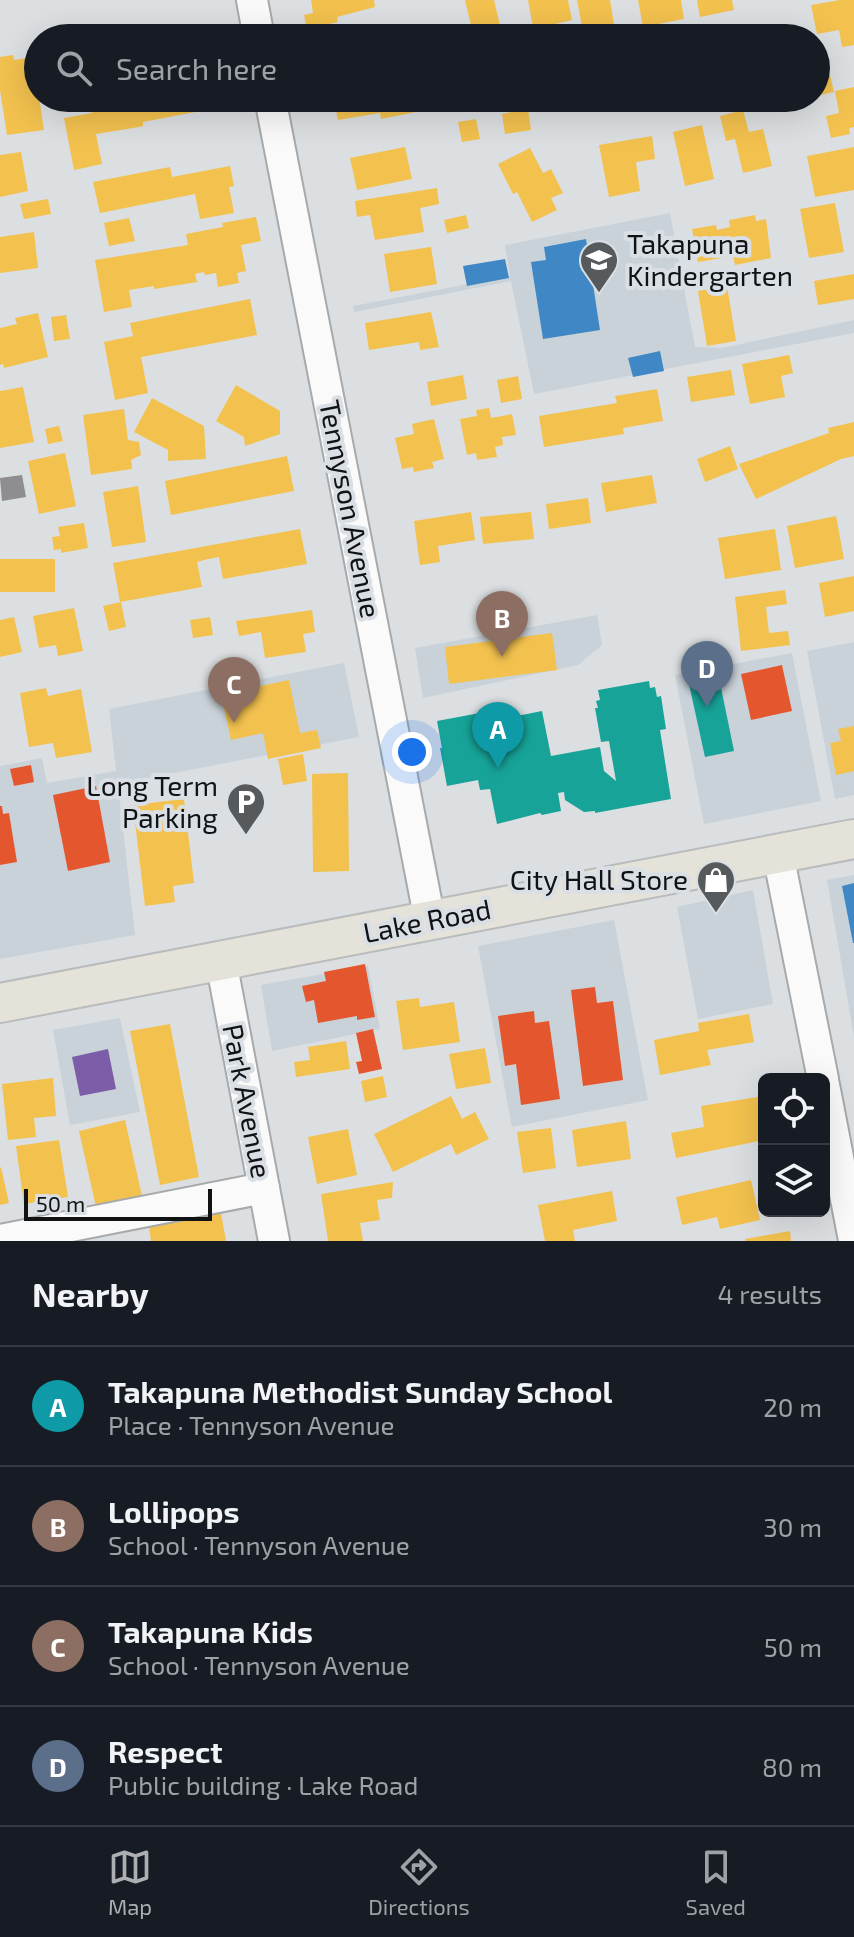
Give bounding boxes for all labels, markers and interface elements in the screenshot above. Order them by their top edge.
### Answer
search box [24,24,830,112]
icon: search [52,46,96,90]
text: Search here [116,50,277,86]
place label: Takapuna Kindergarten [627,226,793,292]
school or university icon: Takapuna Kindergarten [578,239,620,294]
street label: Tennyson Avenue [313,397,389,621]
pin: B [476,591,528,657]
pin: D [681,641,733,707]
pin: C [208,657,260,723]
pin: A [472,702,524,768]
your location [392,732,432,772]
place label: Long Term Parking [86,768,218,834]
parking icon: Long Term Parking [225,781,267,836]
shop icon: City Hall Store [695,859,737,914]
place label: City Hall Store [510,862,688,896]
street label: Lake Road [360,891,494,949]
street label: Park Avenue [216,1021,280,1181]
map controls [758,1073,830,1217]
button: locate [758,1073,830,1145]
button: layers [758,1145,830,1217]
scale bar [24,1185,212,1221]
text: 50 m [36,1190,85,1216]
text: Nearby [32,1273,149,1314]
text: 4 results [717,1278,822,1309]
text: Takapuna Methodist Sunday School [108,1373,612,1409]
text: A [50,1391,66,1422]
text: 20 m [763,1391,822,1422]
text: Place · Tennyson Avenue [108,1409,394,1440]
text: Lollipops [108,1493,239,1529]
text: B [50,1511,66,1542]
text: 30 m [763,1511,822,1542]
text: School · Tennyson Avenue [108,1529,410,1560]
text: Takapuna Kids [108,1613,313,1649]
text: C [50,1631,66,1662]
text: 50 m [764,1631,822,1662]
text: School · Tennyson Avenue [108,1649,410,1680]
text: Respect [108,1733,223,1769]
text: D [49,1751,67,1782]
text: 80 m [762,1751,822,1782]
text: Public building · Lake Road [108,1769,418,1800]
tab: Map [108,1845,152,1919]
tab: Directions [368,1845,470,1919]
tab: Saved [686,1845,746,1919]

